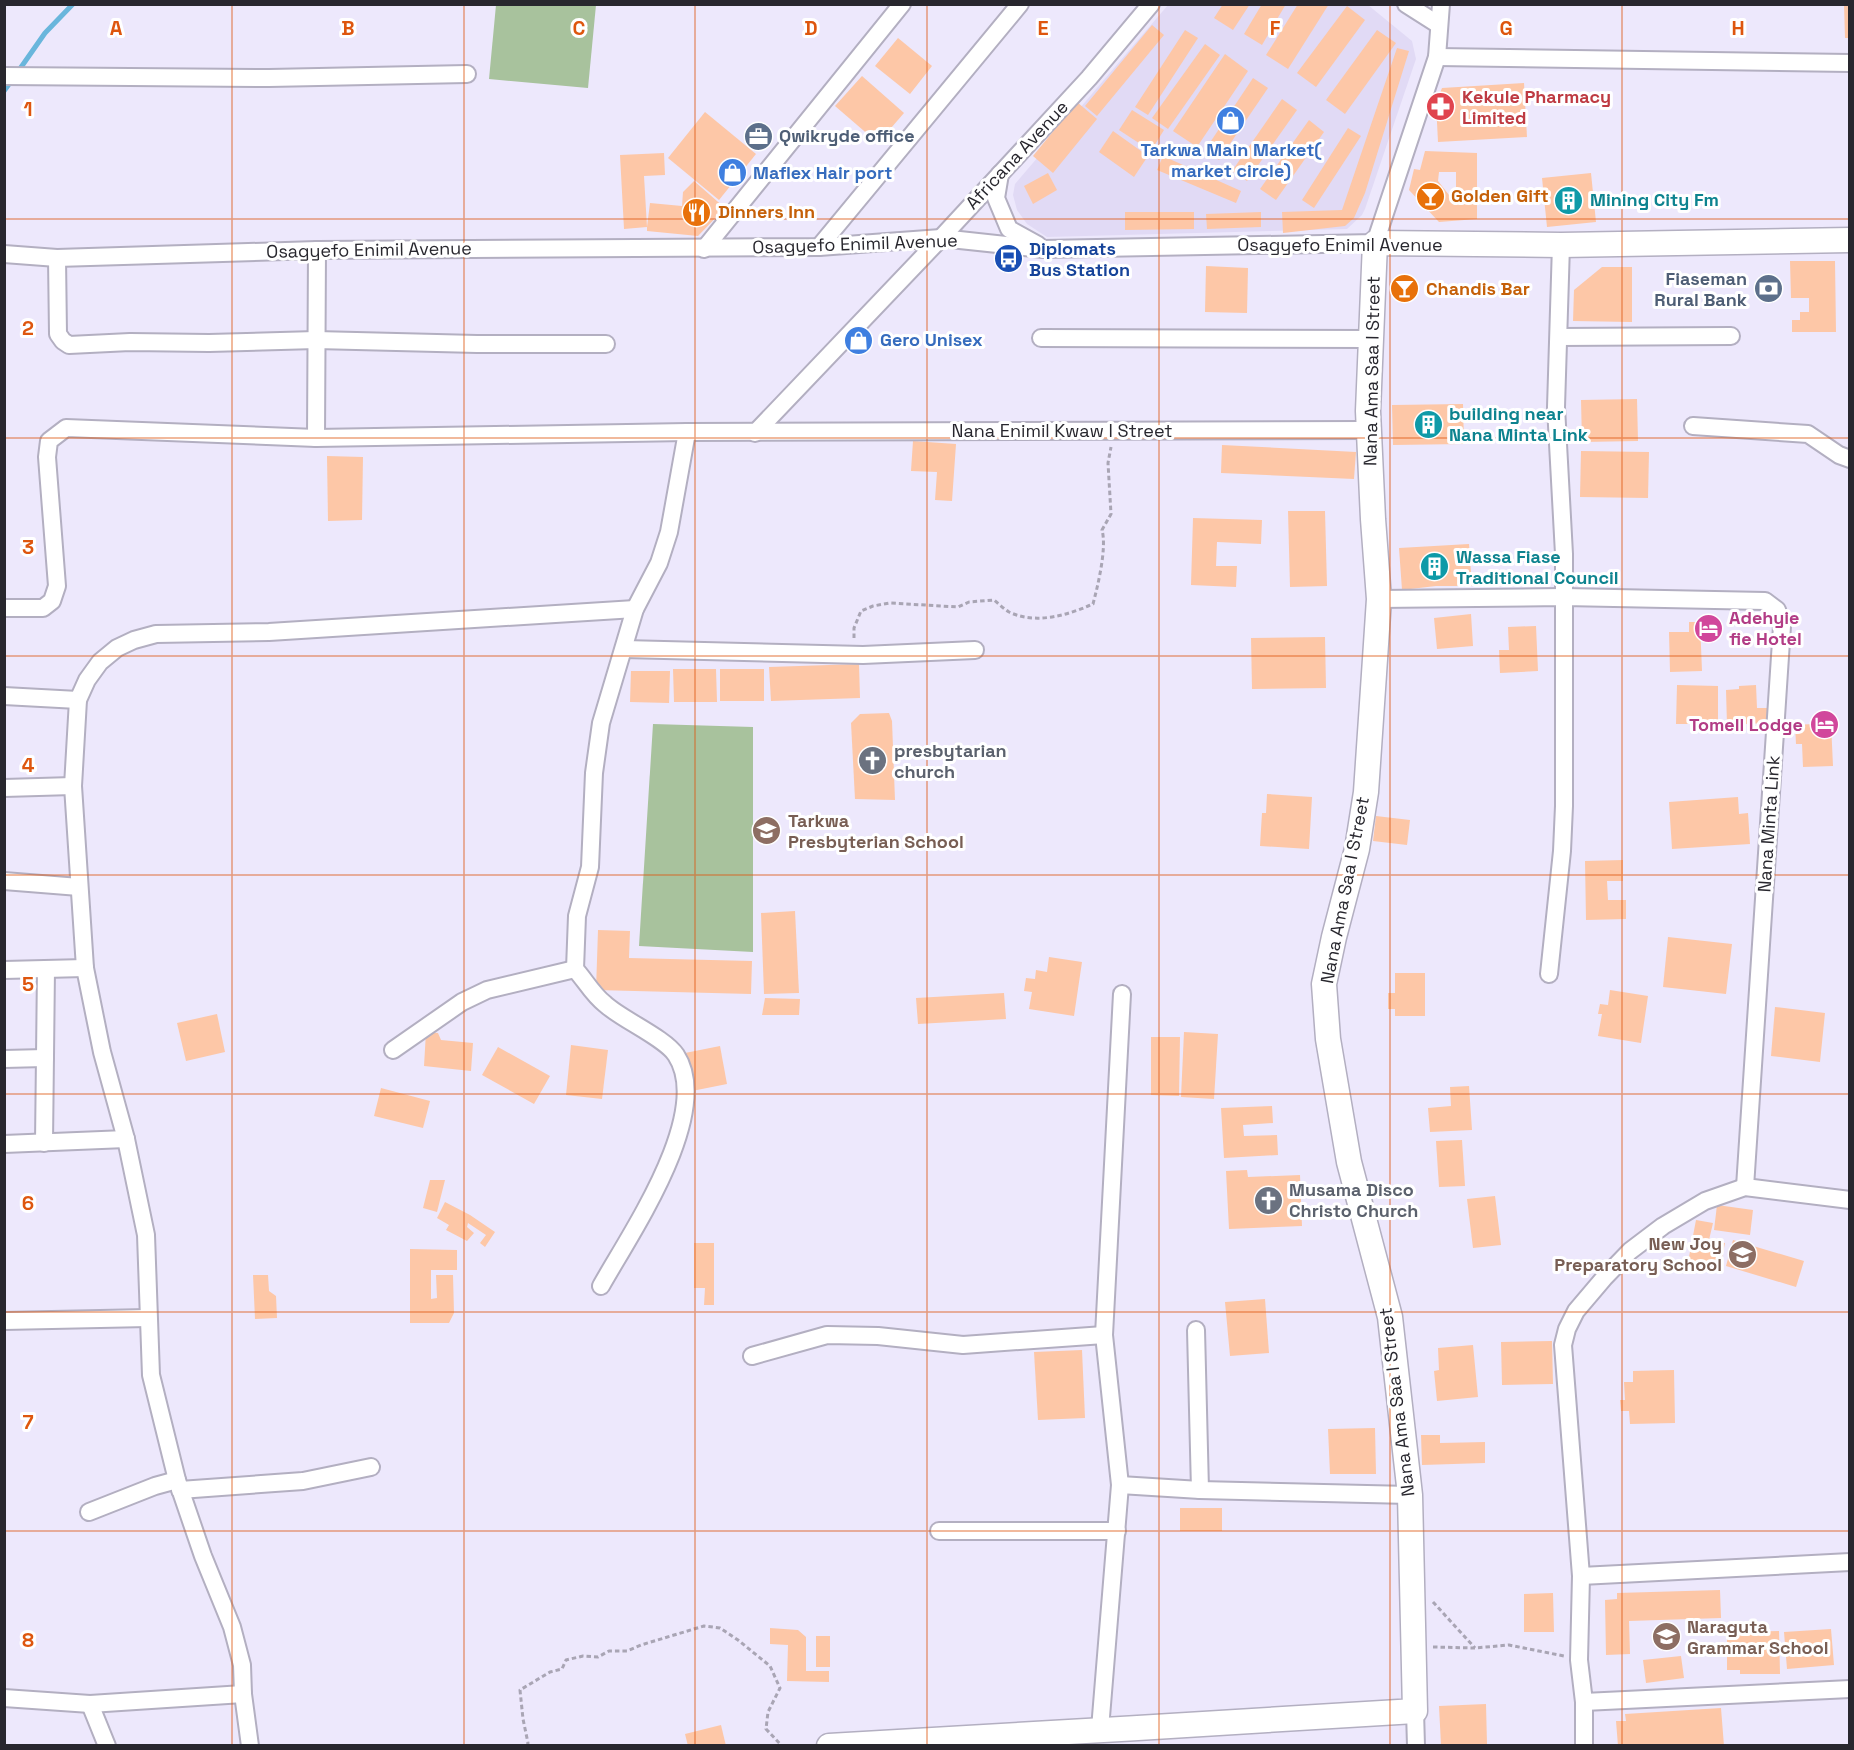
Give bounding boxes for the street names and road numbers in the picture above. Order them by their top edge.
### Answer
street label: Africana Avenue [960,95,1073,214]
street label: Osagyefo Enimil Avenue [752,228,958,259]
street label: Osagyefo Enimil Avenue [1237,233,1443,256]
street label: Osagyefo Enimil Avenue [266,236,472,263]
street label: Nana Ama Saa I Street [1358,276,1385,466]
street label: Nana Enimil Kwaw I Street [952,419,1172,442]
street label: Nana Minta Link [1752,754,1785,893]
street label: Nana Ama Saa I Street [1315,794,1374,985]
street label: Nana Ama Saa I Street [1373,1306,1420,1498]

